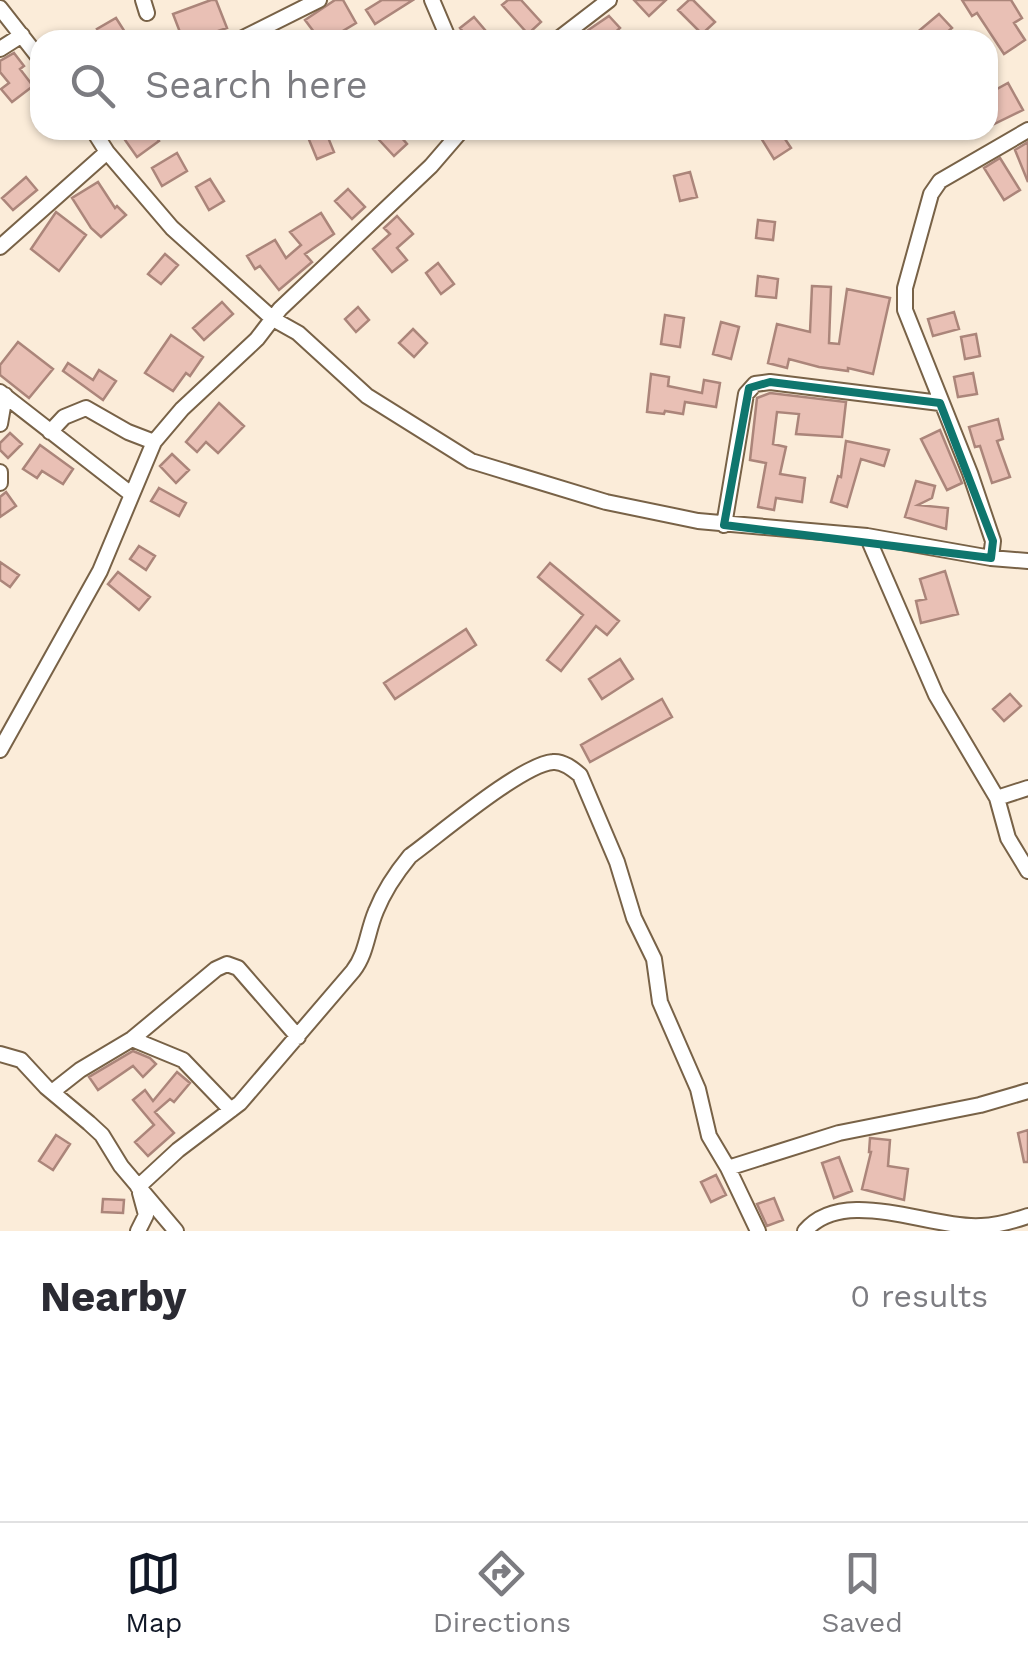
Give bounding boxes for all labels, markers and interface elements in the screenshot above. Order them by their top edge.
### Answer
search box [30,30,998,140]
icon: search [65,58,120,113]
text: Search here [145,63,368,107]
text: Nearby [40,1272,187,1321]
text: 0 results [850,1277,988,1315]
tab: Map [125,1546,182,1639]
tab: Directions [433,1546,571,1639]
tab: Saved [821,1546,903,1639]

